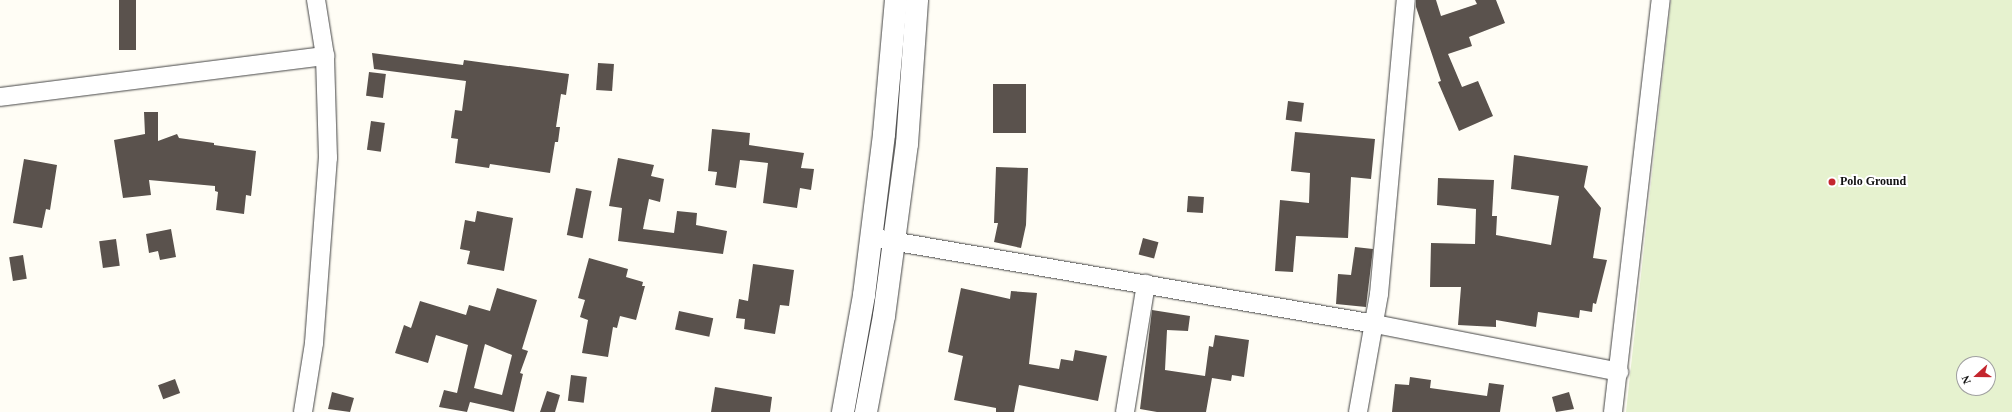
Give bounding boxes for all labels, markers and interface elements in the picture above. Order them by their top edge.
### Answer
place label: Polo Ground [1840,175,1906,189]
marker: Polo Ground [1827,177,1837,187]
north arrow [1956,356,1996,396]
text: N [1959,374,1973,386]

